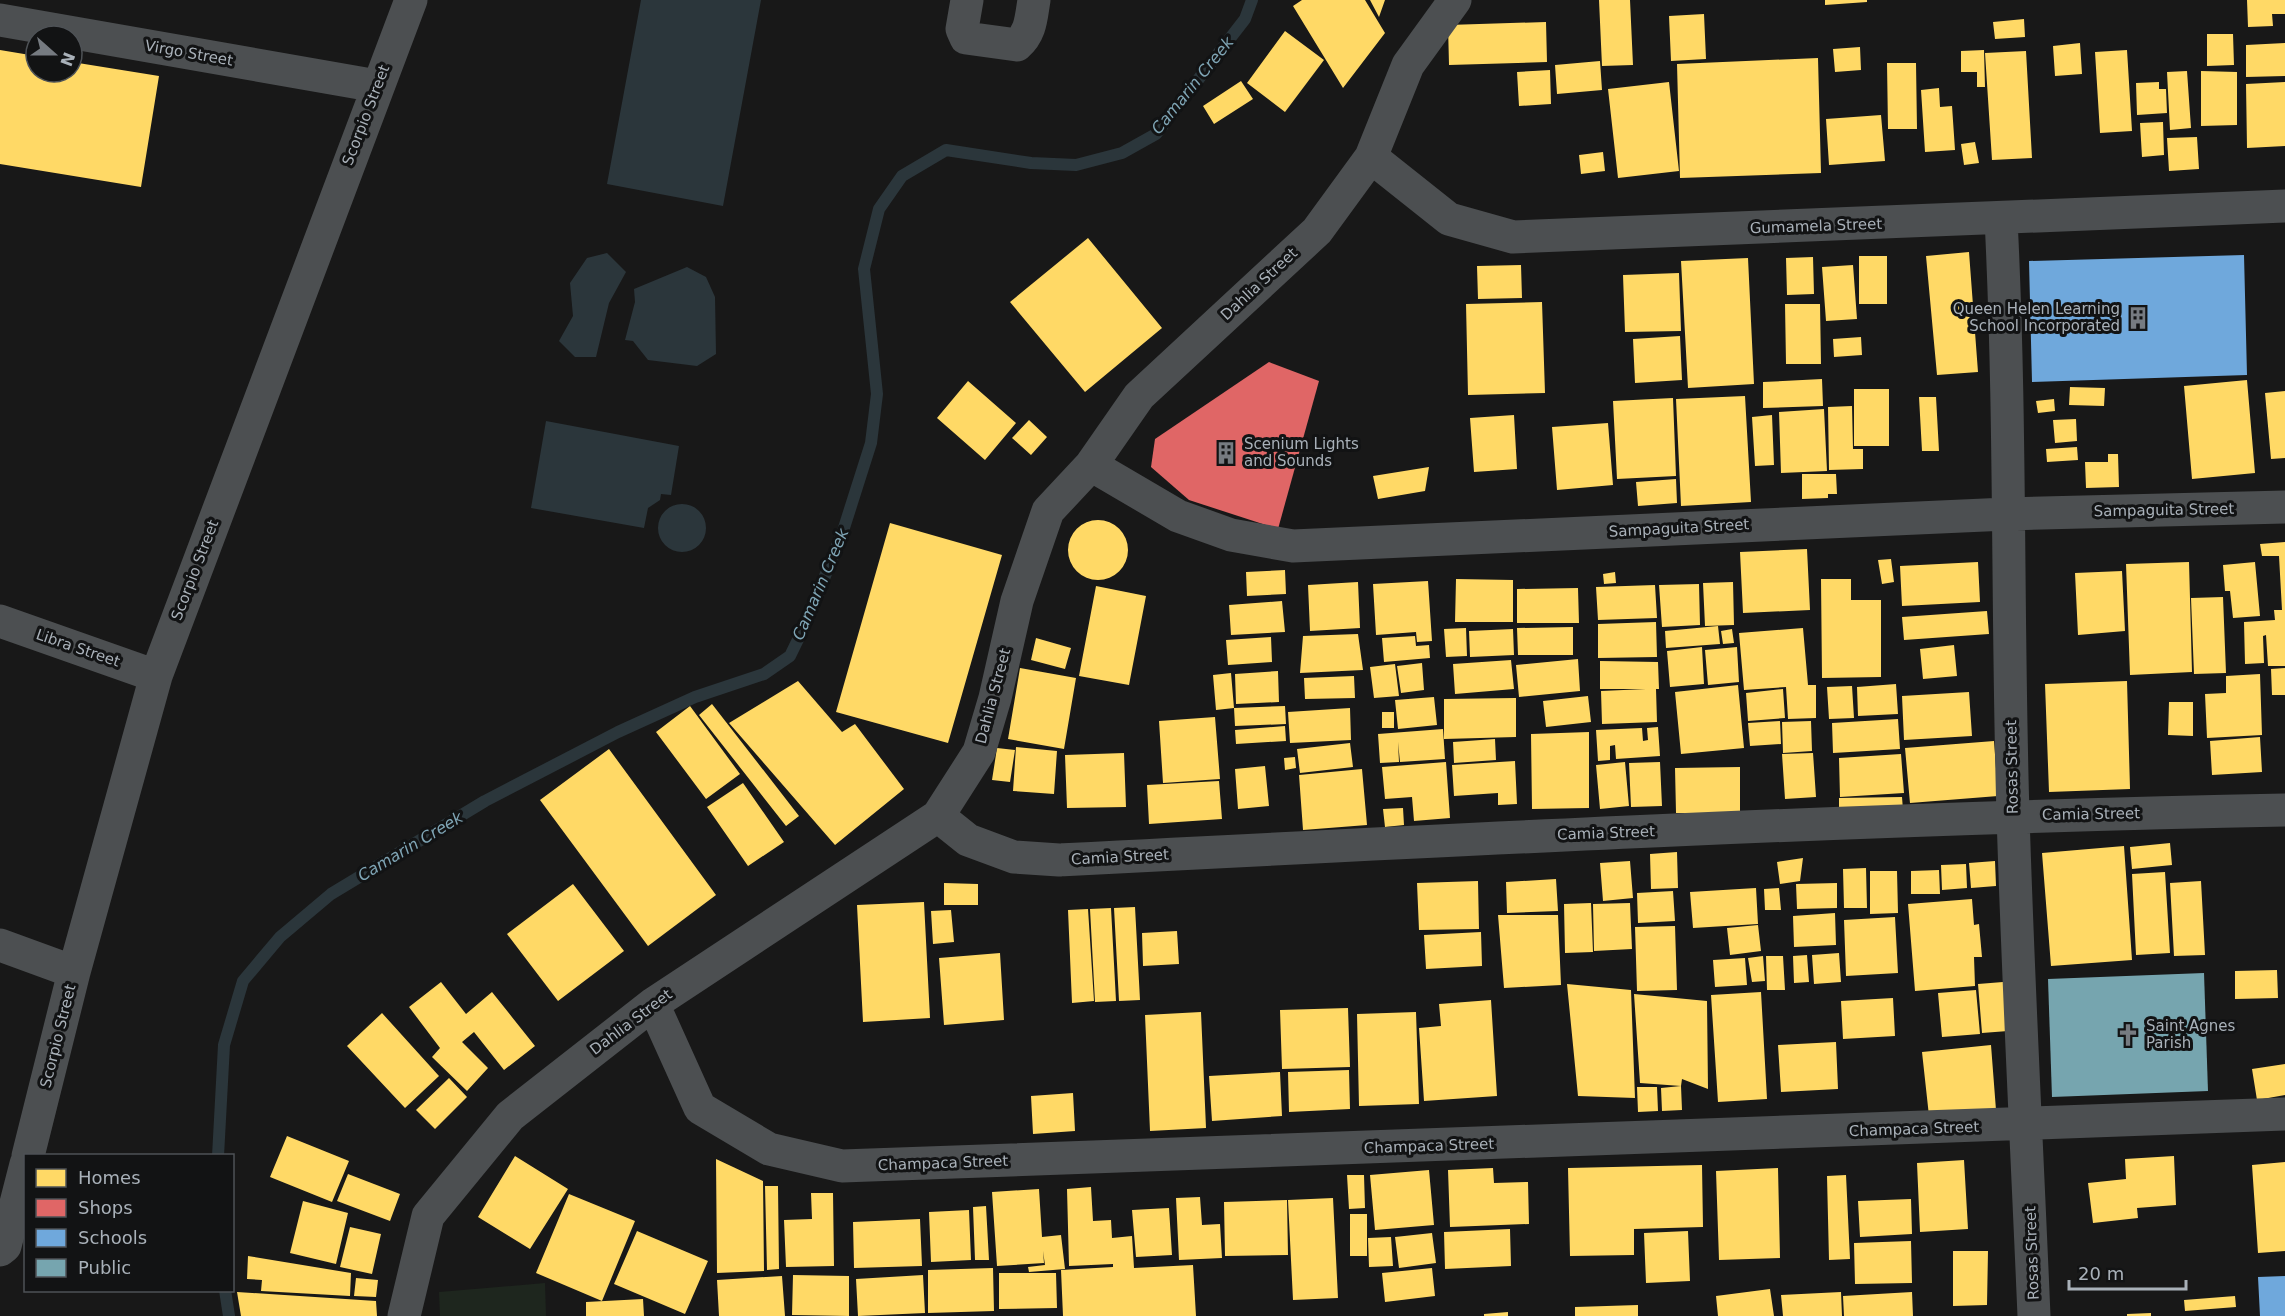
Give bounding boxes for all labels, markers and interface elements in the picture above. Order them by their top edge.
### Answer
north arrow [24,24,84,84]
water label: Camarin Creek [1147,32,1238,138]
street label: Virgo Street [144,36,235,70]
text: N [56,50,79,69]
street label: Scorpio Street [339,62,393,168]
street label: Gumamela Street [1749,215,1883,237]
street label: Dahlia Street [1217,244,1301,324]
place label: Queen Helen Learning School Incorporated [1953,300,2120,335]
building icon: Queen Helen Learning School Incorporated [2125,305,2151,331]
place label: Scenium Lights and Sounds [1244,435,1359,470]
building icon: Scenium Lights and Sounds [1213,440,1239,466]
street label: Sampaguita Street [2094,500,2235,520]
street label: Sampaguita Street [1608,515,1750,541]
street label: Scorpio Street [168,517,222,623]
water label: Camarin Creek [788,525,853,643]
street label: Libra Street [34,625,123,671]
street label: Dahlia Street [972,646,1014,746]
street label: Rosas Street [2002,720,2022,814]
street label: Camia Street [2042,804,2140,824]
water label: Camarin Creek [354,807,467,885]
street label: Camia Street [1557,822,1655,844]
street label: Camia Street [1071,845,1170,869]
street label: Scorpio Street [36,982,80,1090]
street label: Dahlia Street [586,985,676,1059]
place label: Saint Agnes Parish [2146,1017,2236,1052]
church icon: Saint Agnes Parish [2115,1022,2141,1048]
street label: Champaca Street [1849,1118,1980,1140]
street label: Champaca Street [1364,1135,1495,1157]
street label: Champaca Street [878,1152,1009,1174]
legend [24,1154,234,1292]
text: Homes [78,1167,141,1188]
text: Shops [78,1197,133,1218]
street label: Rosas Street [2021,1206,2043,1300]
text: Schools [78,1227,147,1248]
scale bar [2069,1253,2186,1291]
text: Public [78,1257,131,1278]
text: 20 m [2078,1263,2124,1284]

